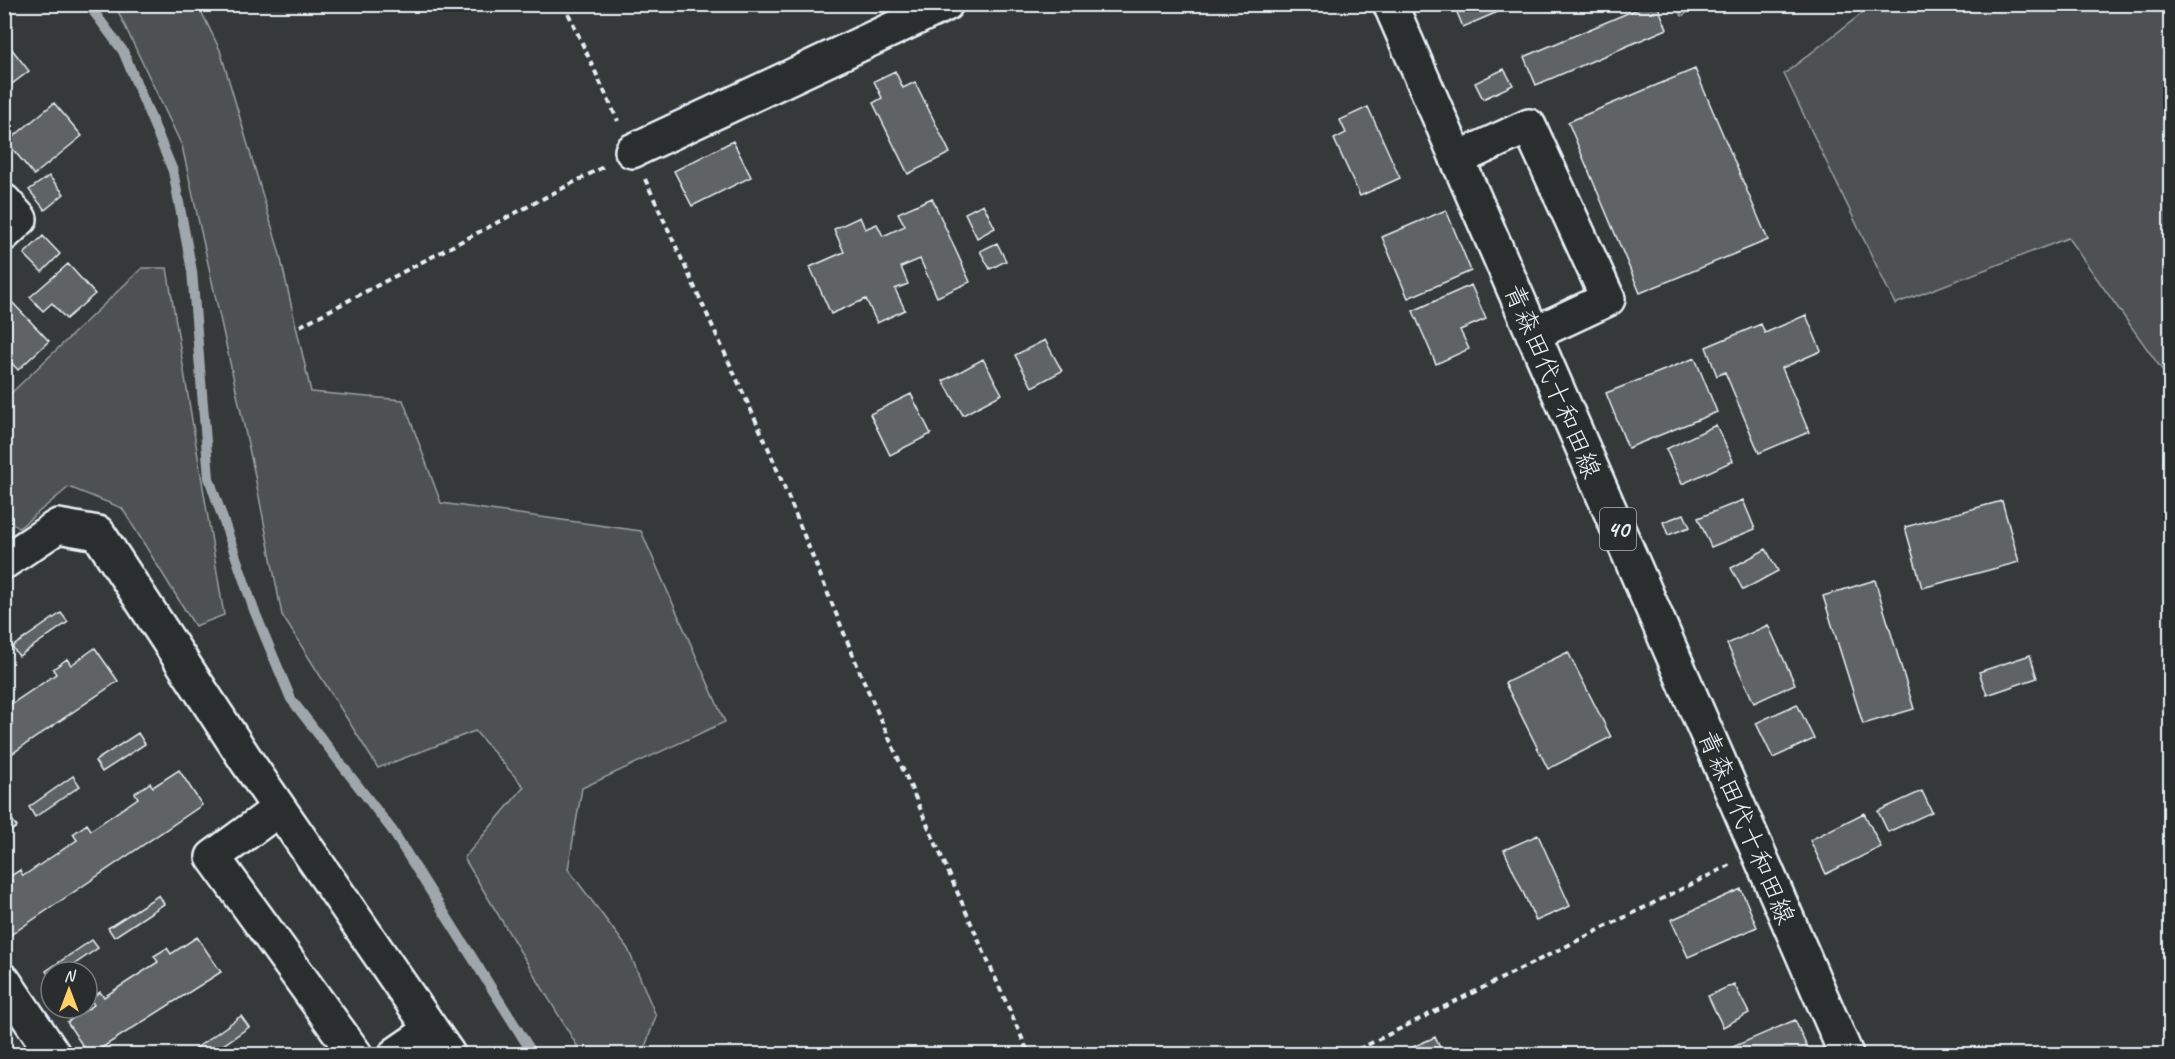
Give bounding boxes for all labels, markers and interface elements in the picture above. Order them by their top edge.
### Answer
street label: 青森田代十和田線 [1497,279,1608,483]
road number: 40 [1600,508,1636,550]
street label: 青森田代十和田線 [1691,725,1802,929]
north arrow [39,960,99,1020]
text: N [64,966,77,986]

